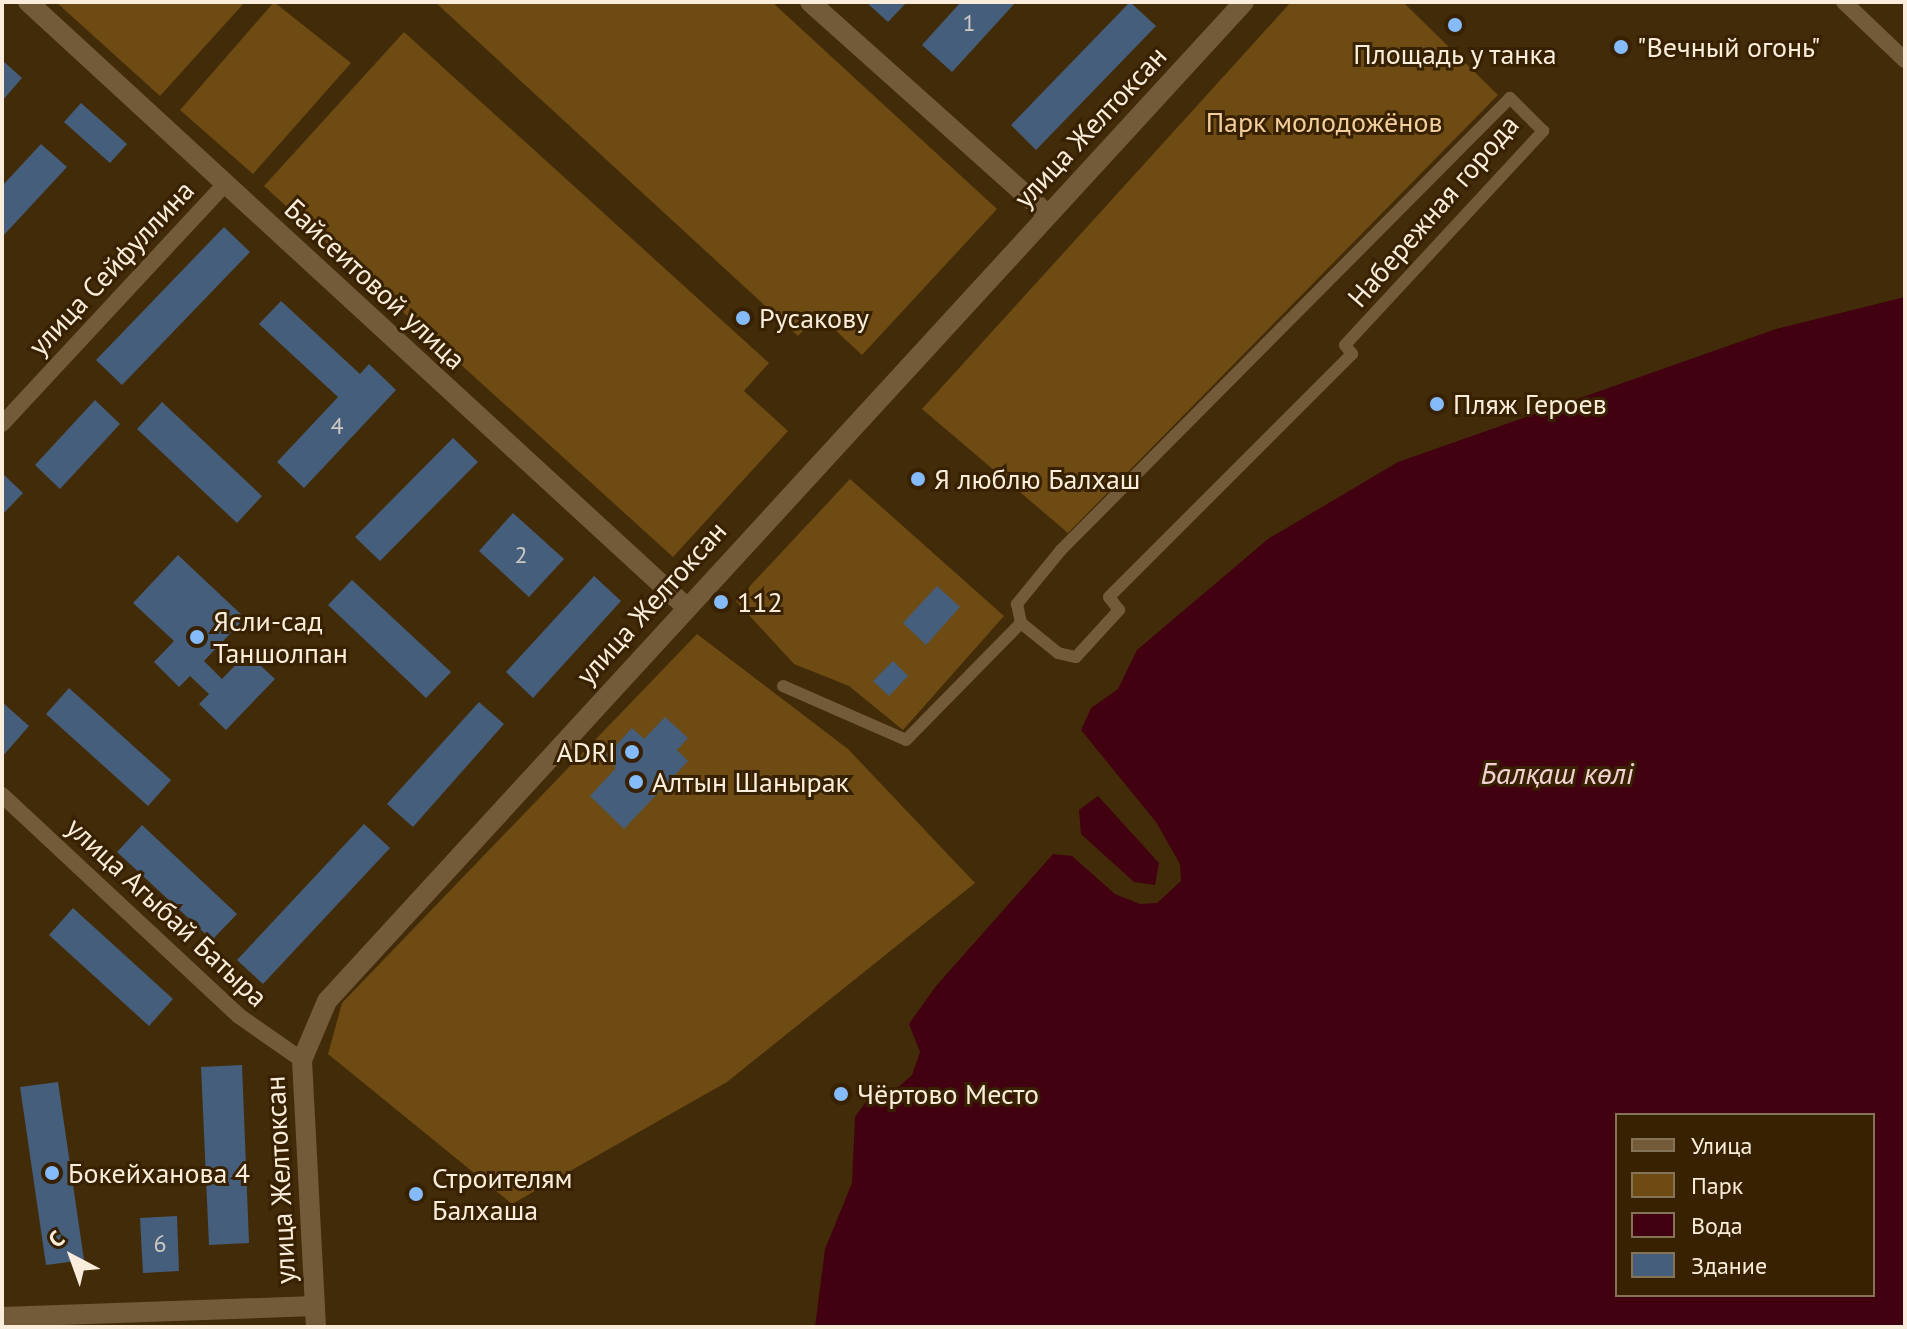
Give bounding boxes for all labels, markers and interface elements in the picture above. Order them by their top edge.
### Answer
house number: 1 [962,9,976,37]
marker: Площадь у танка [1446,16,1464,34]
place label: "Вечный огонь" [1637,30,1820,64]
place label: Площадь у танка [1352,37,1558,71]
marker: "Вечный огонь" [1612,38,1630,56]
street label: улица Желтоксан [1007,39,1173,215]
park label: Парк молодожёнов [1206,105,1442,139]
street label: Набережная города [1341,108,1525,314]
street label: улица Сейфуллина [21,174,201,362]
street label: Байсеитовой улица [278,192,472,376]
place label: Русакову [759,301,869,335]
marker: Русакову [734,309,752,327]
place label: Пляж Героев [1453,387,1607,421]
marker: Пляж Героев [1428,395,1446,413]
house number: 4 [330,412,344,440]
place label: Я люблю Балхаш [934,462,1140,496]
marker: Я люблю Балхаш [909,470,927,488]
street label: улица Желтоксан [569,514,733,692]
house number: 2 [514,541,528,569]
place label: 112 [737,585,783,619]
marker: 112 [712,593,730,611]
place label: Ясли-сад Таншолпан [213,604,348,670]
marker: Ясли-сад Таншолпан [188,628,206,646]
place label: ADRI [557,735,616,769]
marker: ADRI [623,743,641,761]
water label: Балқаш көлі [1480,755,1634,791]
place label: Алтын Шанырак [652,765,849,799]
marker: Алтын Шанырак [627,773,645,791]
street label: улица Агыбай Батыра [59,810,275,1014]
street label: улица Желтоксан [258,1075,302,1285]
place label: Чёртово Место [857,1077,1039,1111]
marker: Чёртово Место [832,1085,850,1103]
legend [1615,1113,1875,1297]
text: Улица [1691,1130,1752,1161]
place label: Бокейханова 4 [68,1156,250,1190]
place label: Строителям Балхаша [432,1161,573,1227]
marker: Бокейханова 4 [43,1164,61,1182]
text: Парк [1691,1170,1743,1201]
marker: Строителям Балхаша [407,1185,425,1203]
text: Вода [1691,1210,1743,1241]
north arrow [32,1217,112,1297]
text: С [42,1224,70,1253]
house number: 6 [153,1230,167,1258]
text: Здание [1691,1250,1767,1281]

